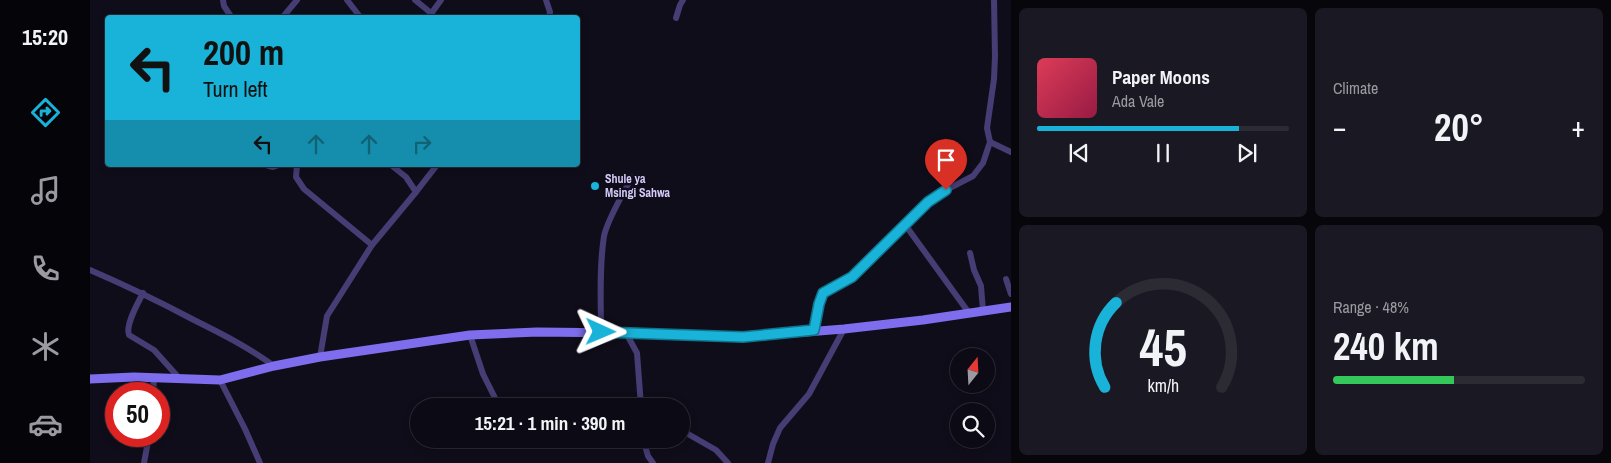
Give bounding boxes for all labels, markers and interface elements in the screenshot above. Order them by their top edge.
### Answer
text: 15:20 [22,22,68,52]
text: 200 m [203,29,284,76]
icon: left [120,35,185,100]
text: Paper Moons [1112,64,1210,90]
text: Turn left [203,74,268,104]
text: Climate [1333,77,1378,99]
text: Ada Vale [1112,90,1164,112]
icon: directions [28,95,63,130]
text: 20° [1434,102,1484,153]
text: − [1333,108,1346,146]
text: + [1572,108,1585,146]
icon: left [249,130,277,158]
icon: ahead [302,130,330,158]
icon: ahead [355,130,383,158]
icon: right [408,130,436,158]
pin [925,139,967,190]
icon: previous [1065,139,1093,167]
icon: pause [1149,139,1177,167]
icon: next [1233,139,1261,167]
icon: arrive [932,146,960,174]
place label: Shule ya Msingi Sahwa [605,171,671,201]
icon: music [28,173,63,208]
marker: Shule ya Msingi Sahwa [589,180,601,192]
icon: phone [28,251,63,286]
text: Range · 48% [1333,296,1409,318]
position arrow [574,305,626,357]
text: 45 [1139,312,1187,382]
text: 240 km [1333,321,1439,372]
icon: climate [28,329,63,364]
north arrow [950,348,995,392]
map controls [950,348,995,448]
text: km/h [1147,374,1179,398]
speed limit sign: 50 [105,382,170,447]
button: search [950,403,995,448]
icon: car [28,407,63,442]
text: 15:21 · 1 min · 390 m [475,410,625,436]

